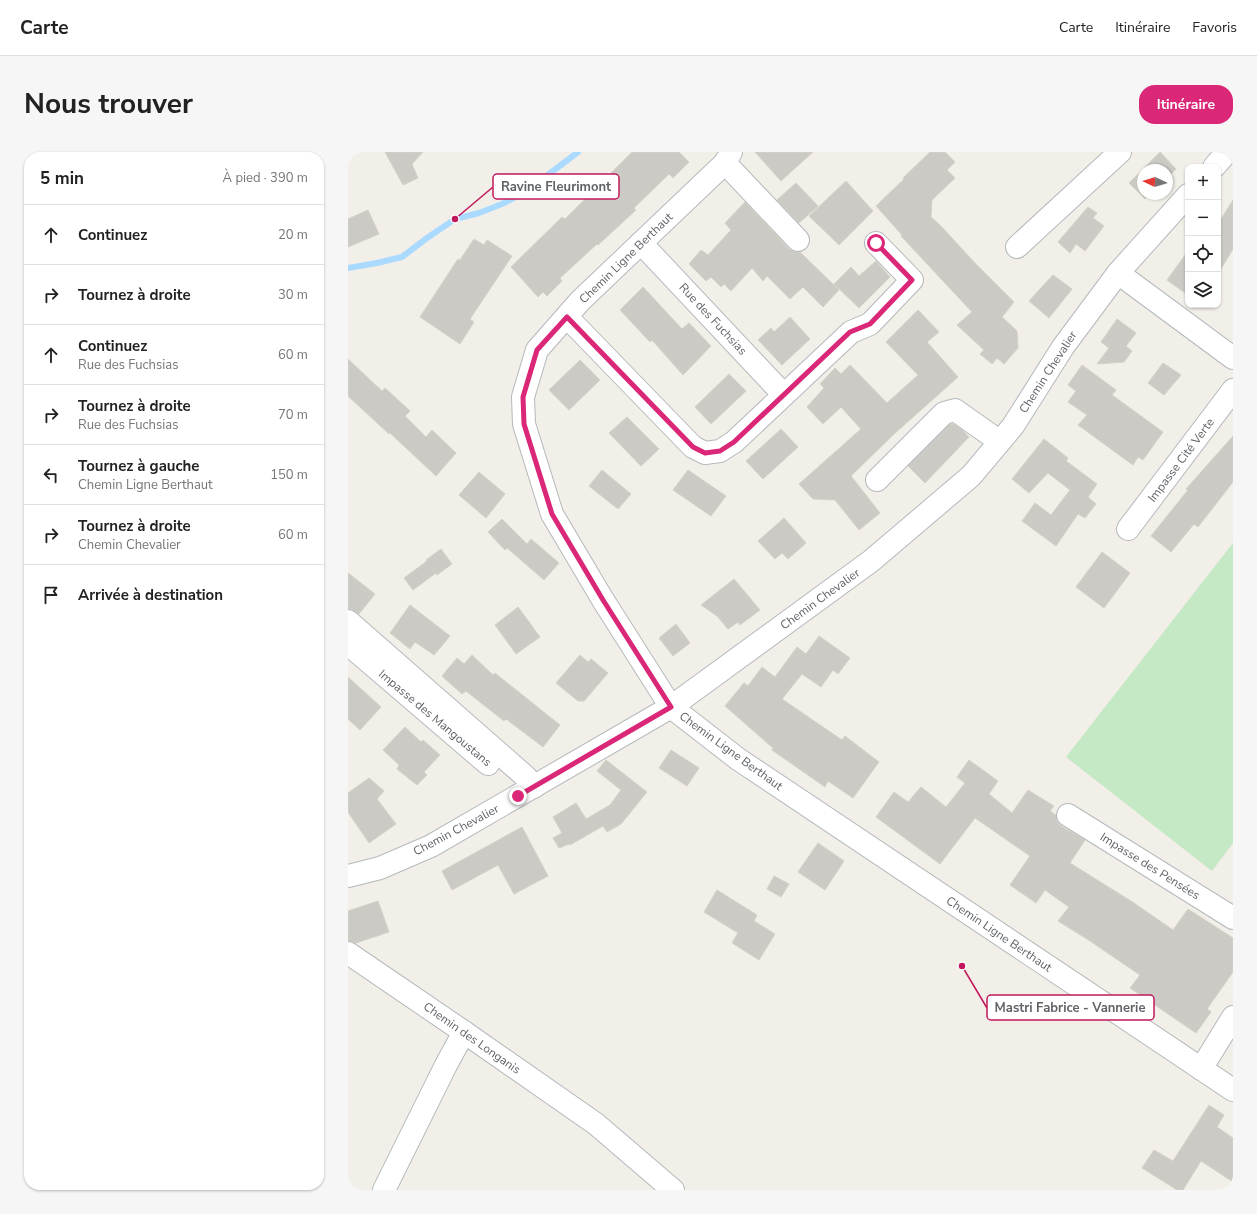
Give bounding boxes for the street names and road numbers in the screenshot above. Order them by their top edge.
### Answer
street label: Chemin Ligne Berthaut [576,209,677,307]
street label: Rue des Fuchsias [676,280,751,359]
street label: Chemin Chevalier [1015,327,1081,416]
street label: Impasse Cité Verte [1144,415,1218,505]
street label: Chemin Chevalier [777,564,864,633]
street label: Impasse des Mangoustans [375,666,495,770]
street label: Chemin Ligne Berthaut [676,708,787,794]
street label: Chemin Chevalier [410,800,502,859]
street label: Impasse des Pensées [1097,829,1203,903]
street label: Chemin Ligne Berthaut [943,893,1056,976]
street label: Chemin des Longanis [420,998,524,1078]

